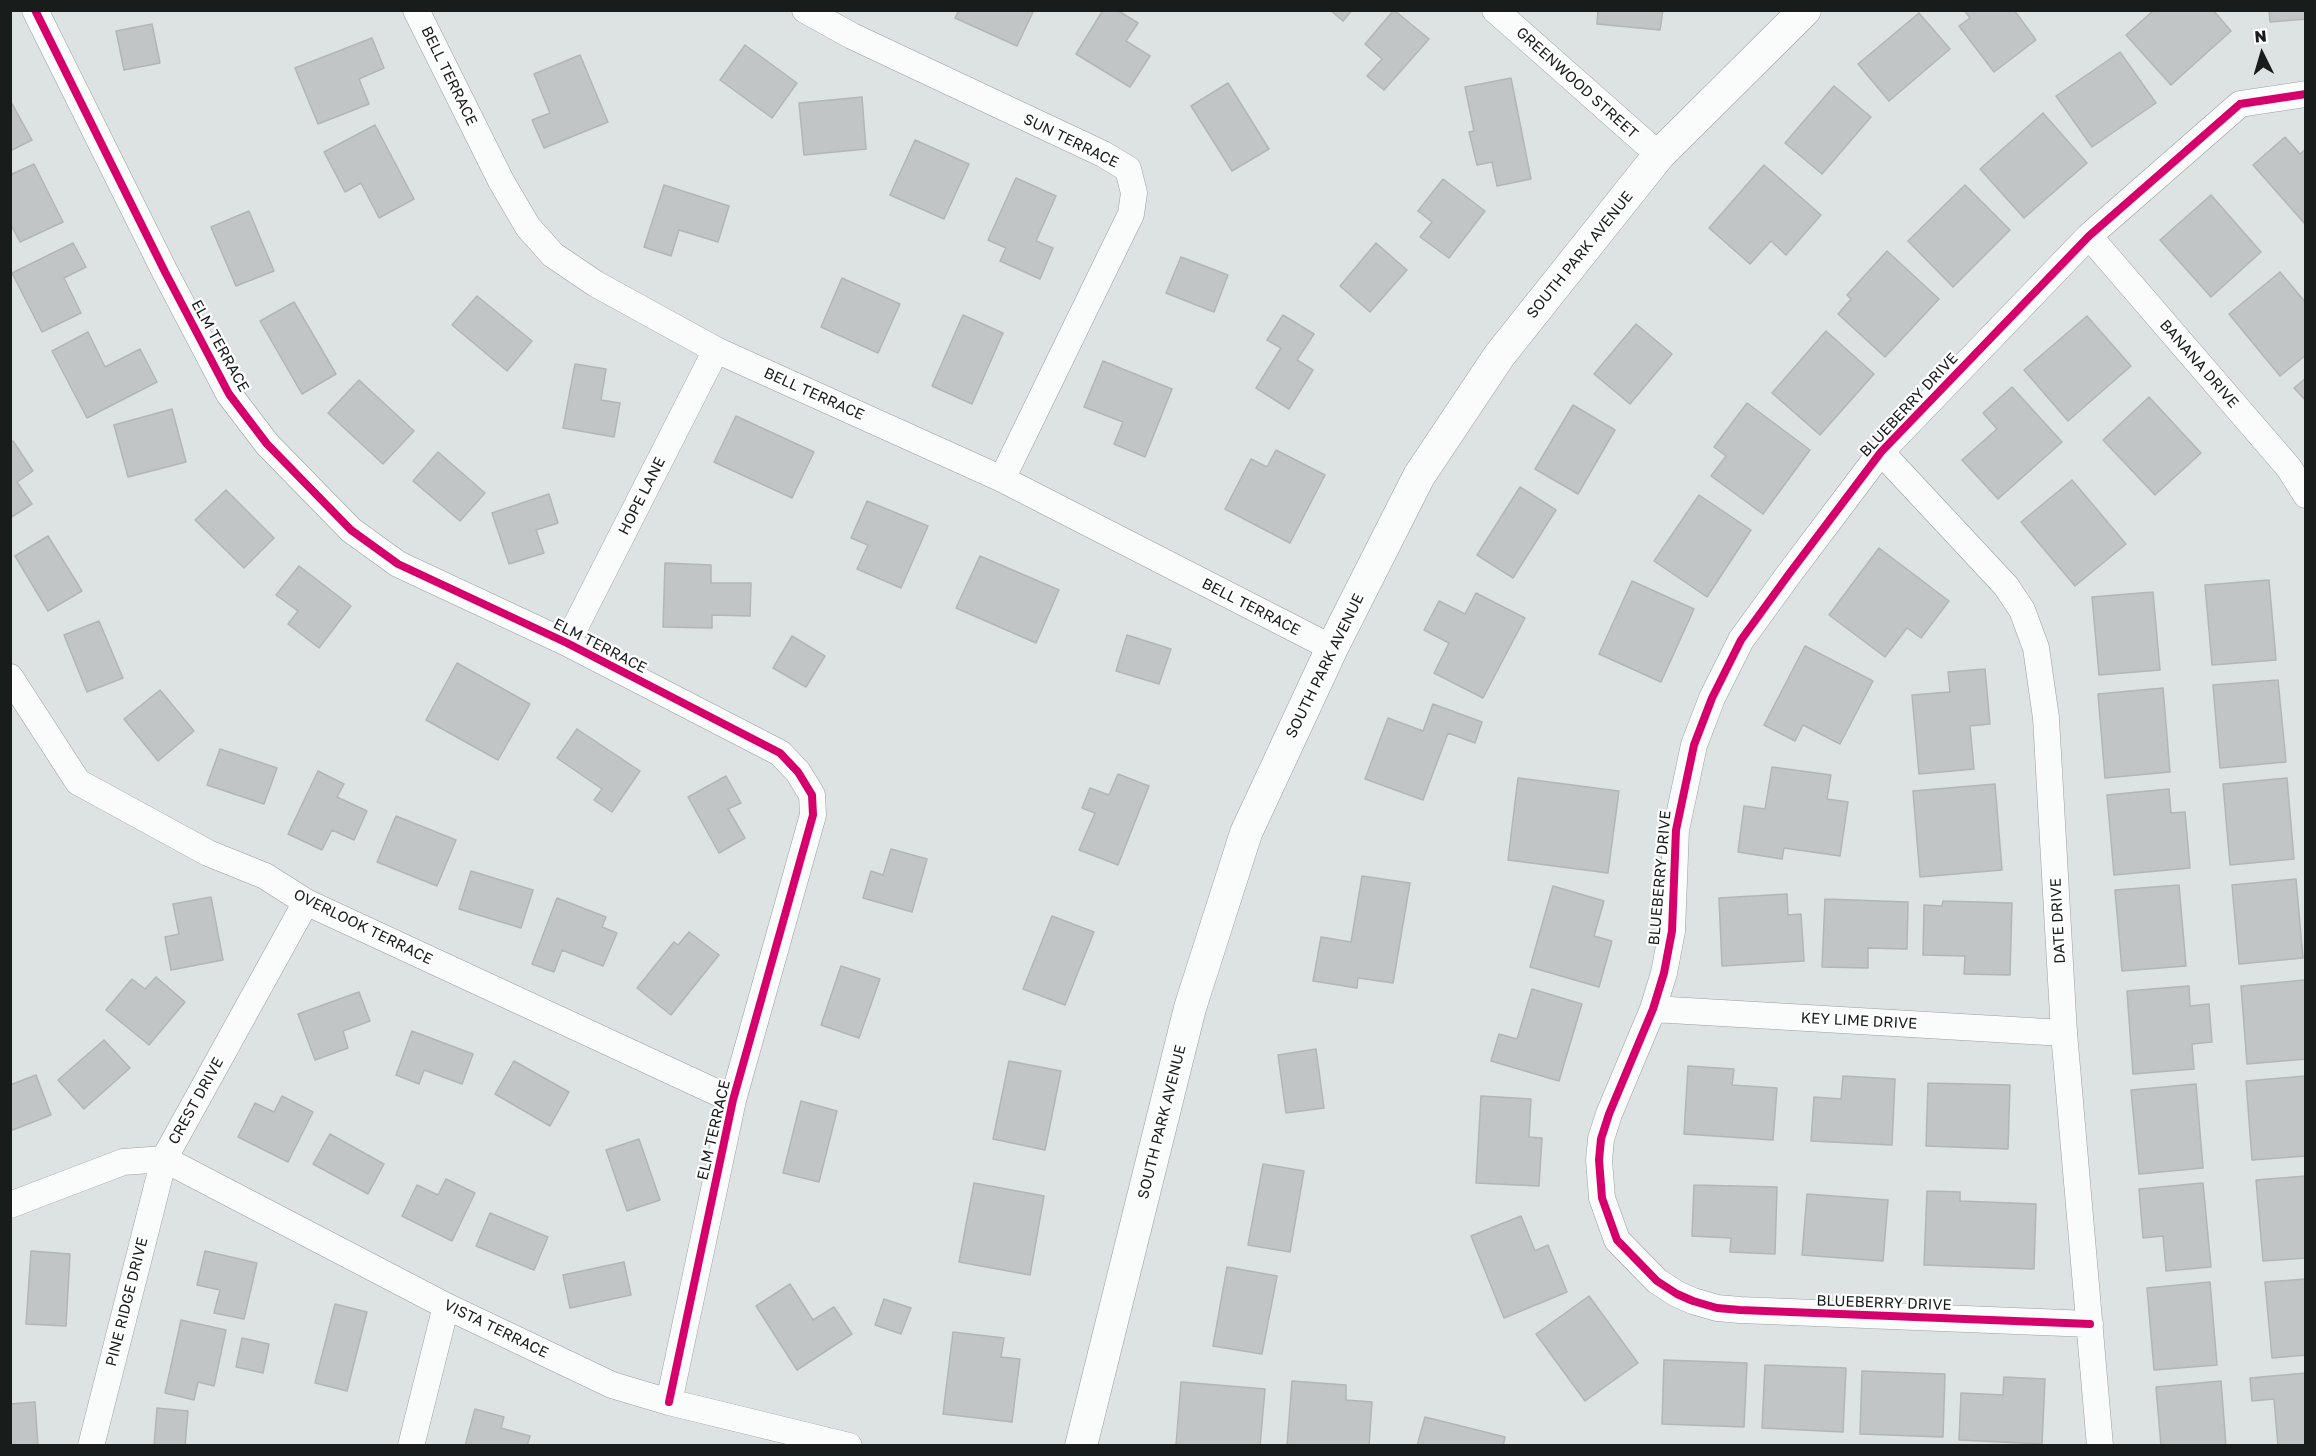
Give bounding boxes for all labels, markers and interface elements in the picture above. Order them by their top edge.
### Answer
street label: GREENWOOD STREET [1512,23,1642,143]
street label: BELL TERRACE [417,24,481,128]
north arrow [2232,24,2292,84]
text: N [2253,26,2267,47]
street label: SUN TERRACE [1020,110,1122,172]
street label: SOUTH PARK AVENUE [1523,188,1637,322]
street label: ELM TERRACE [187,297,253,395]
street label: BANANA DRIVE [2156,316,2242,412]
street label: BLUEBERRY DRIVE [1856,349,1962,461]
street label: BELL TERRACE [761,364,867,424]
street label: HOPE LANE [615,454,669,538]
street label: BELL TERRACE [1199,574,1303,640]
street label: SOUTH PARK AVENUE [1282,591,1368,741]
street label: ELM TERRACE [550,615,650,677]
street label: BLUEBERRY DRIVE [1645,810,1675,946]
street label: DATE DRIVE [2047,878,2069,964]
street label: OVERLOOK TERRACE [291,886,435,968]
street label: KEY LIME DRIVE [1800,1009,1918,1033]
street label: SOUTH PARK AVENUE [1134,1043,1190,1201]
street label: CREST DRIVE [165,1054,227,1148]
street label: ELM TERRACE [694,1078,734,1182]
street label: PINE RIDGE DRIVE [102,1236,152,1368]
street label: BLUEBERRY DRIVE [1816,1292,1952,1314]
street label: VISTA TERRACE [441,1296,551,1362]

